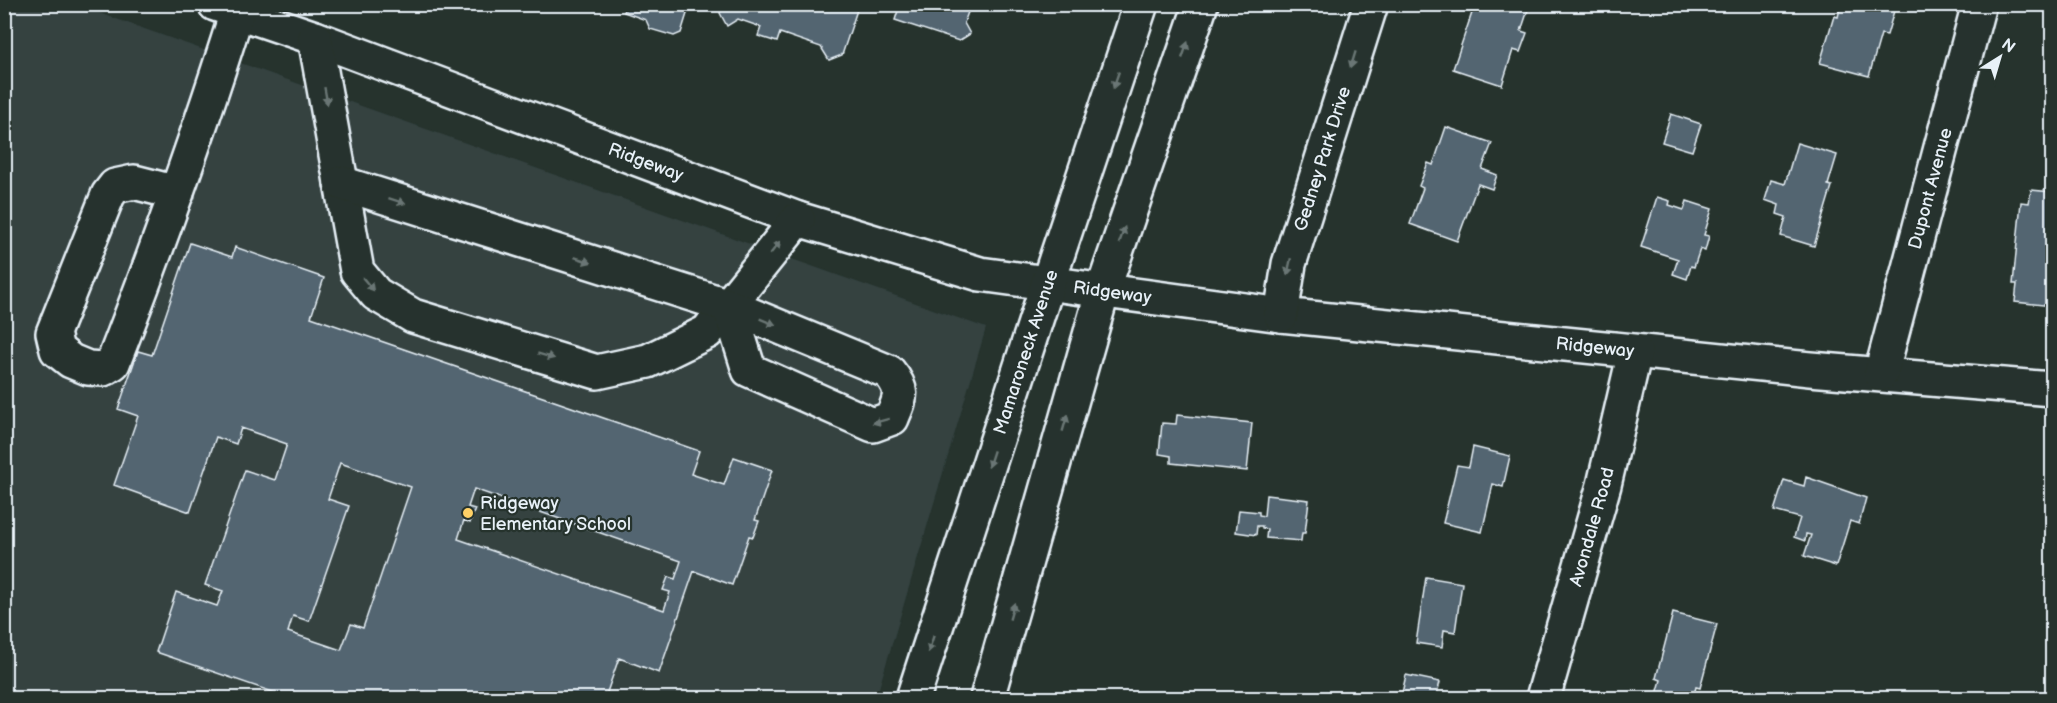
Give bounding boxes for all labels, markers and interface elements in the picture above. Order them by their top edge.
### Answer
north arrow [1970,27,2030,87]
text: N [1998,35,2019,57]
one-way arrow [1181,41,1191,59]
one-way arrow [1348,51,1357,69]
one-way arrow [1110,71,1120,89]
street label: Gedney Park Drive [1290,84,1355,234]
one-way arrow [321,86,330,105]
street label: Dupont Avenue [1905,125,1957,252]
street label: Ridgeway [605,139,687,186]
one-way arrow [388,196,406,206]
one-way arrow [1118,226,1128,244]
one-way arrow [768,240,781,256]
one-way arrow [574,255,592,265]
one-way arrow [1284,257,1294,276]
street label: Mamaroneck Avenue [990,267,1063,437]
one-way arrow [361,276,374,292]
street label: Ridgeway [1072,277,1153,308]
one-way arrow [759,317,777,327]
street label: Ridgeway [1555,333,1636,362]
one-way arrow [537,352,555,361]
one-way arrow [1061,414,1070,432]
one-way arrow [872,417,890,427]
one-way arrow [986,450,995,468]
street label: Avondale Road [1565,465,1619,589]
place label: Ridgeway Elementary School [480,493,631,535]
marker: Ridgeway Elementary School [461,506,475,520]
one-way arrow [1008,602,1017,620]
one-way arrow [925,635,935,653]

